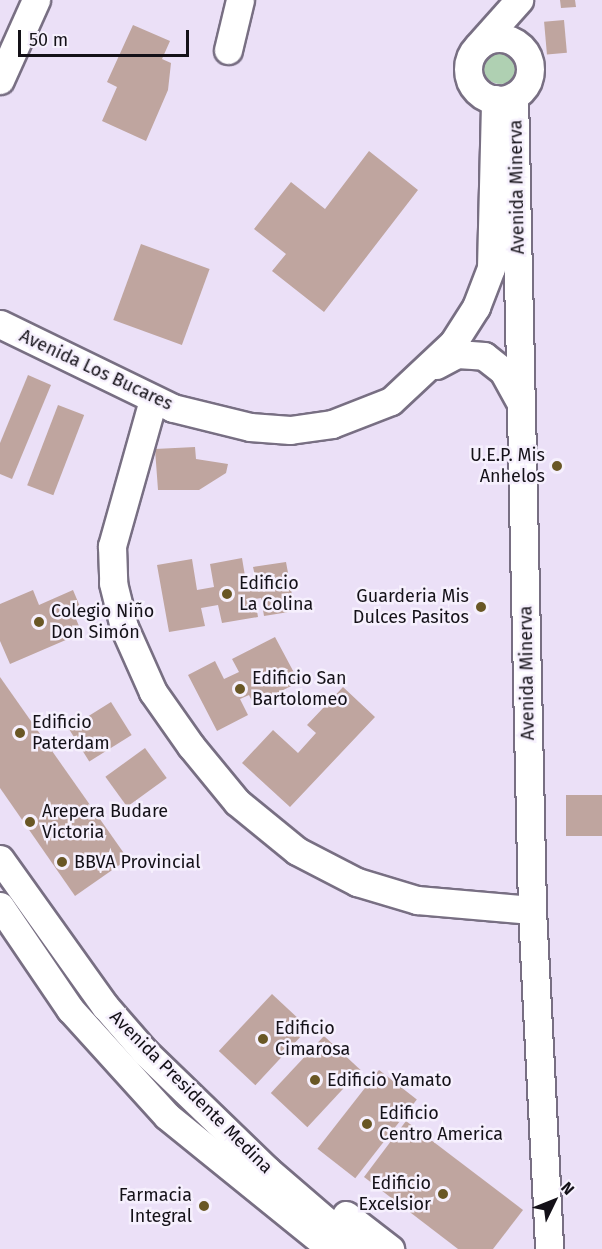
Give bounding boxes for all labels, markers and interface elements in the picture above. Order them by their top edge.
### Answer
scale bar [21,18,192,56]
text: 50 m [29,29,68,51]
street label: Avenida Minerva [505,120,529,254]
street label: Avenida Los Bucares [16,325,176,415]
place label: U.E.P. Mis Anhelos [470,445,545,488]
marker: U.E.P. Mis Anhelos [550,459,564,473]
place label: Edificio La Colina [239,573,313,616]
place label: Guarderia Mis Dulces Pasitos [353,586,469,628]
marker: Edificio La Colina [220,587,234,601]
marker: Guarderia Mis Dulces Pasitos [474,600,488,614]
place label: Colegio Niño Don Simón [51,601,154,644]
street label: Avenida Minerva [515,606,539,740]
marker: Colegio Niño Don Simón [32,615,46,629]
place label: Edificio San Bartolomeo [252,668,348,710]
marker: Edificio San Bartolomeo [233,682,247,696]
place label: Edificio Paterdam [32,712,110,754]
marker: Edificio Paterdam [13,726,27,740]
place label: Arepera Budare Victoria [42,801,168,844]
marker: Arepera Budare Victoria [23,815,37,829]
place label: BBVA Provincial [74,851,200,873]
marker: BBVA Provincial [55,855,69,869]
street label: Avenida Presidente Medina [105,1006,277,1178]
place label: Edificio Cimarosa [275,1018,350,1060]
marker: Edificio Cimarosa [256,1032,270,1046]
place label: Edificio Yamato [327,1069,452,1091]
marker: Edificio Yamato [308,1073,322,1087]
place label: Edificio Centro America [379,1103,503,1146]
marker: Edificio Centro America [360,1117,374,1131]
north arrow [524,1171,584,1231]
place label: Edificio Excelsior [359,1173,431,1216]
text: N [557,1178,578,1199]
place label: Farmacia Integral [119,1185,192,1228]
marker: Edificio Excelsior [436,1187,450,1201]
marker: Farmacia Integral [197,1199,211,1213]

